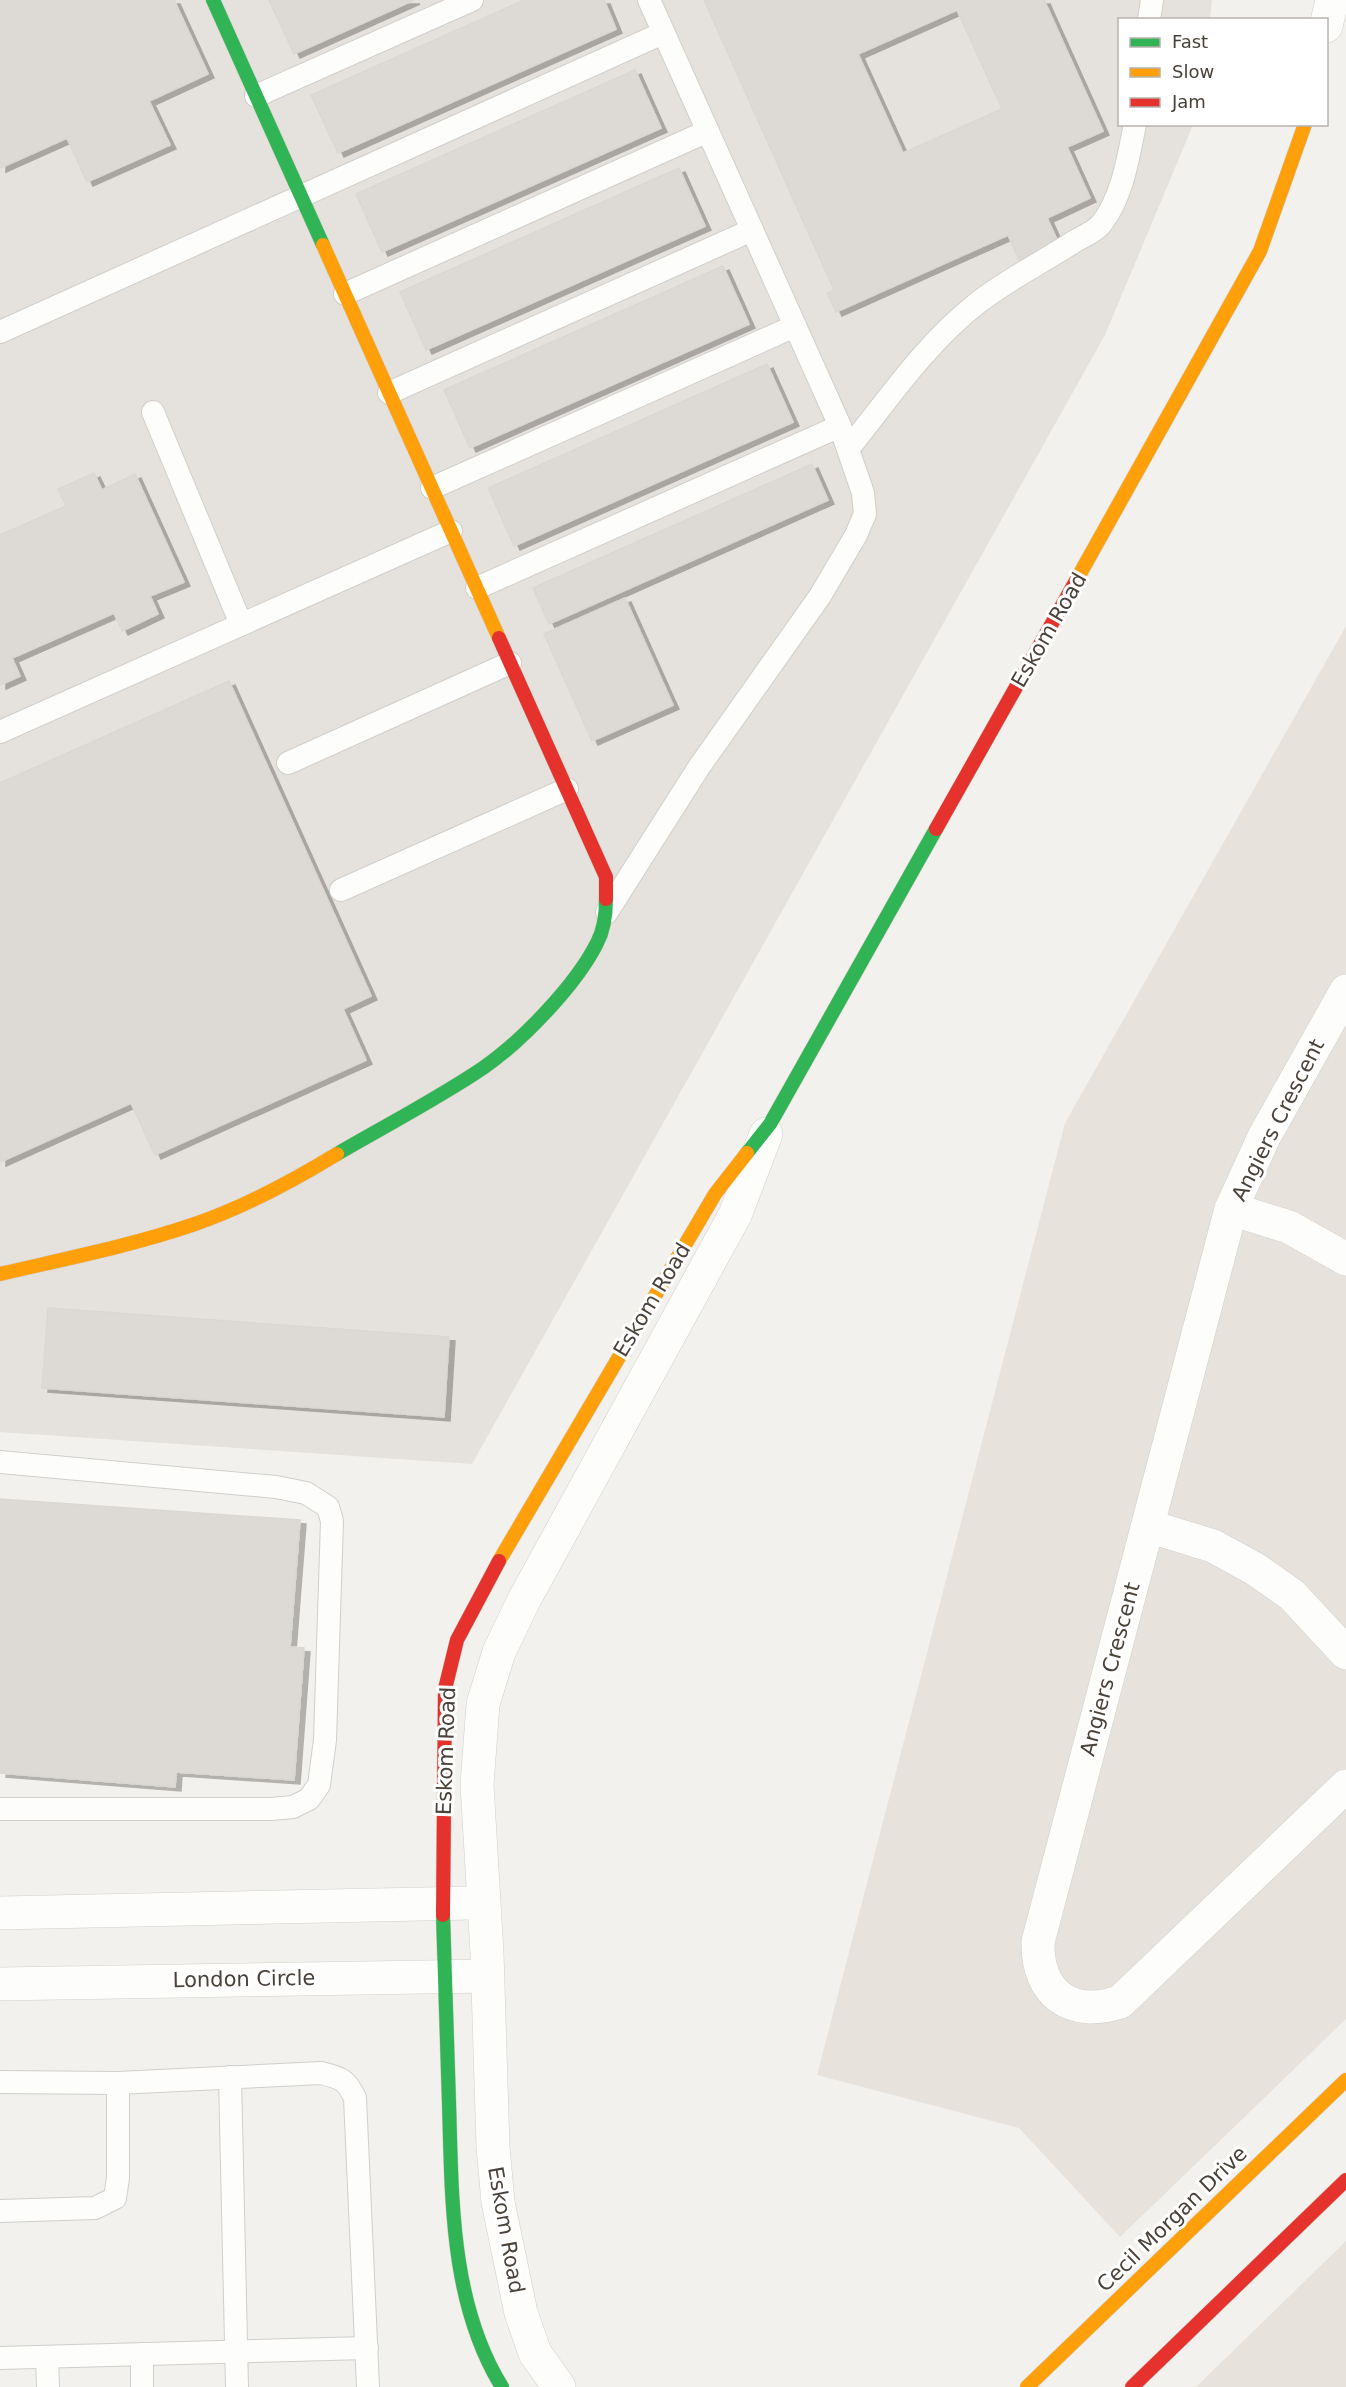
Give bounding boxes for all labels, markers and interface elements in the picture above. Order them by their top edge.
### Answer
legend [1118,18,1328,126]
text: Fast [1172,31,1208,52]
text: Slow [1172,61,1214,82]
text: Jam [1171,91,1206,112]
street label: Eskom Road [1007,568,1091,692]
street label: Angiers Crescent [1227,1035,1329,1205]
street label: Eskom Road [609,1239,695,1361]
street label: Angiers Crescent [1075,1580,1145,1758]
street label: Eskom Road [432,1686,460,1816]
street label: London Circle [172,1966,316,1992]
street label: Cecil Morgan Drive [1092,2141,1252,2297]
street label: Eskom Road [483,2165,529,2295]

